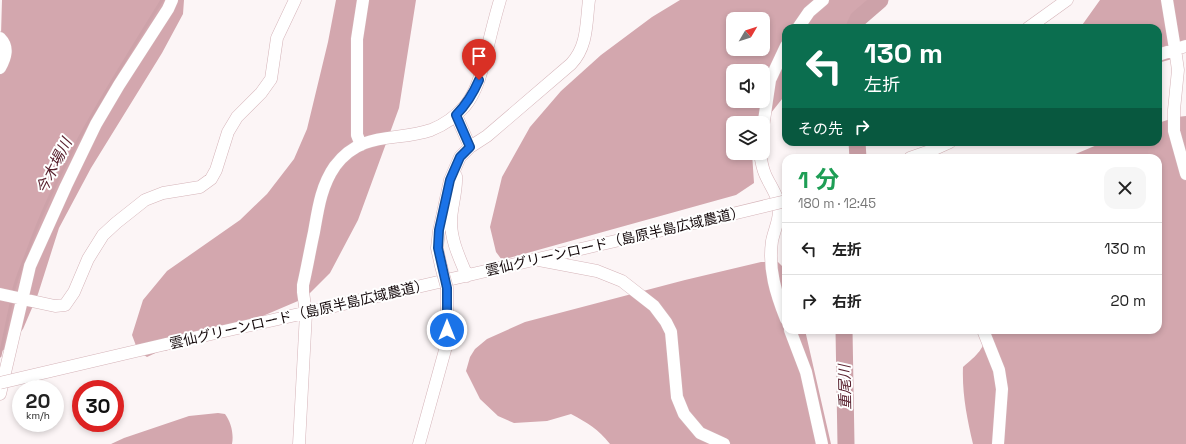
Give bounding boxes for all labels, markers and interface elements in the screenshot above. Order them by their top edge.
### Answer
north arrow [726,12,770,56]
map controls [726,12,770,160]
text: 130 m [864,35,943,71]
pin [462,39,496,80]
icon: left [798,40,850,92]
icon: arrive [468,45,490,67]
button: sound [726,64,770,108]
text: 左折 [864,73,900,96]
button: layers [726,116,770,160]
icon: right [851,116,873,138]
text: その先 [798,119,843,138]
water label: 今木場川 [31,133,77,197]
text: 1 分 [798,164,839,195]
button: close [1104,167,1146,209]
text: 180 m · 12:45 [798,195,876,212]
street label: 雲仙グリーンロード（島原半島広域農道） [484,202,746,280]
icon: left [798,238,820,260]
text: 130 m [1104,239,1146,258]
text: 左折 [832,240,862,259]
street label: 雲仙グリーンロード（島原半島広域農道） [168,275,430,353]
icon: right [798,290,820,312]
text: 20 m [1111,291,1146,310]
text: 右折 [832,292,862,311]
position arrow [426,309,468,351]
water label: 重尾川 [835,362,854,410]
speed limit sign: 30 [72,380,124,432]
text: 20 [26,388,50,414]
text: km/h [26,409,50,422]

